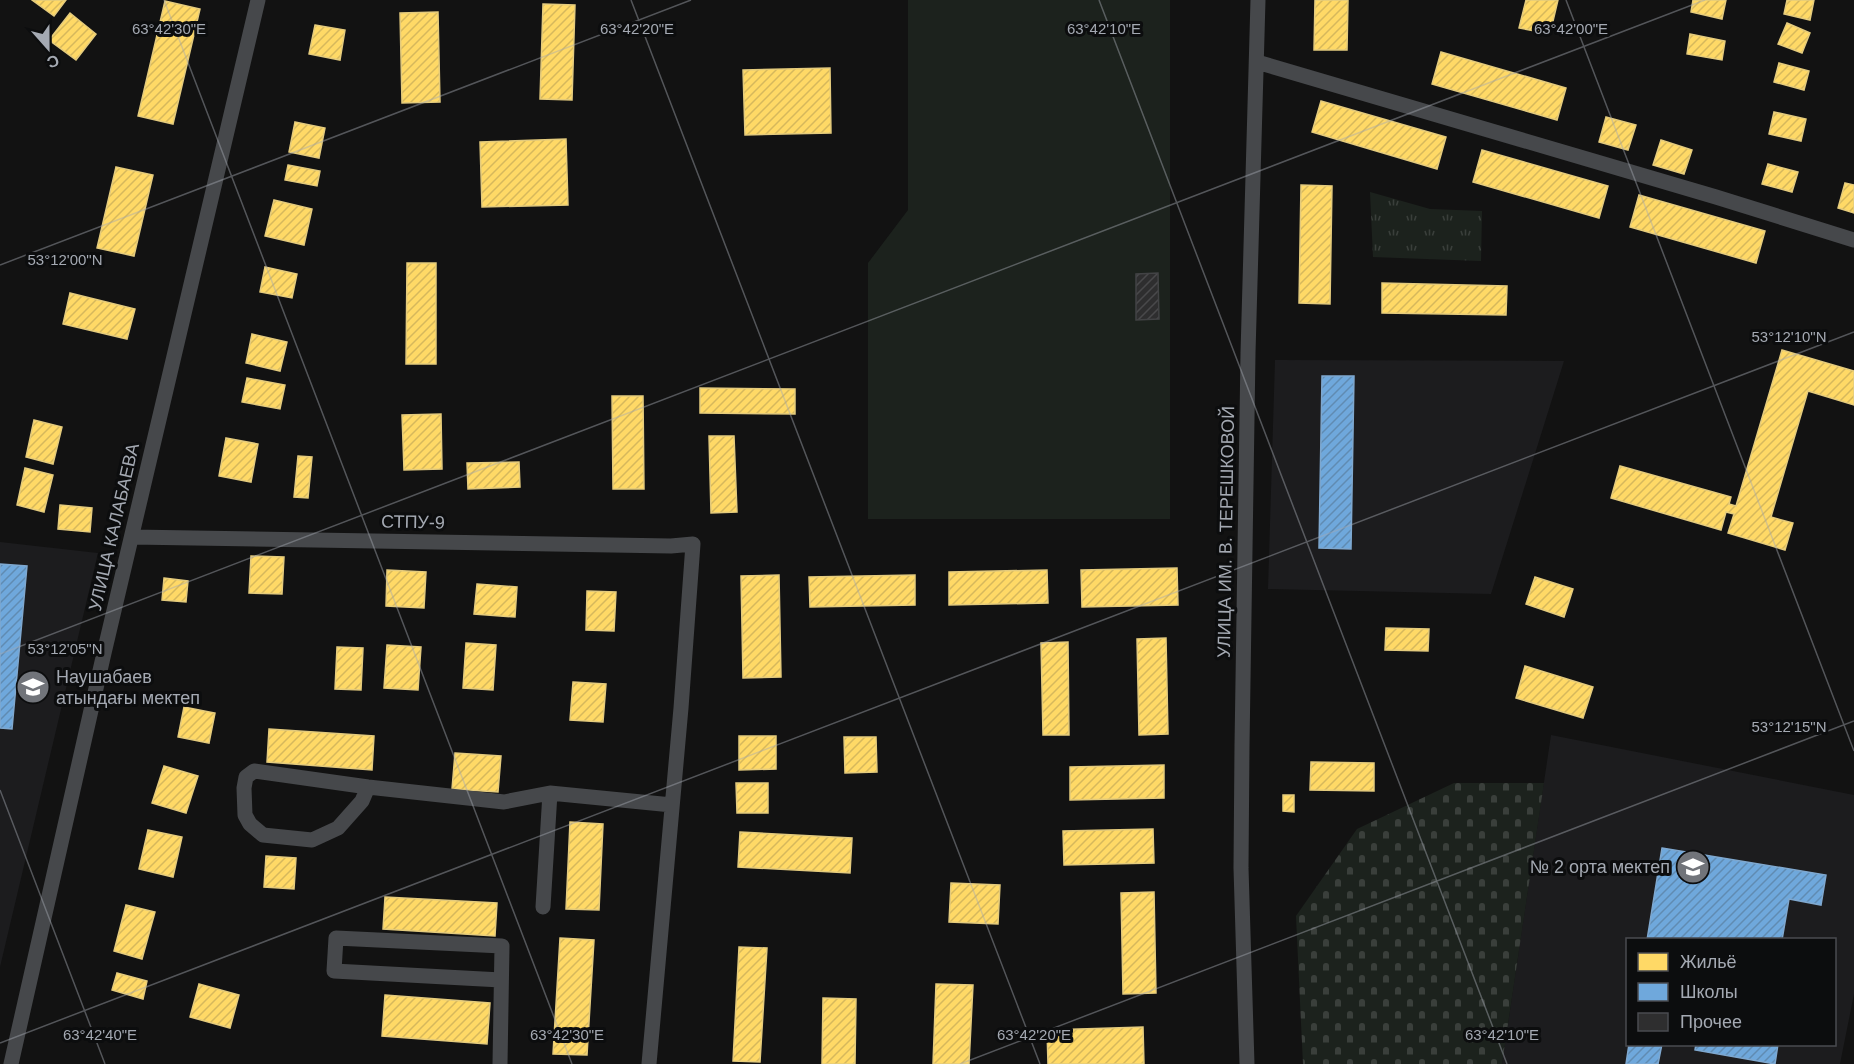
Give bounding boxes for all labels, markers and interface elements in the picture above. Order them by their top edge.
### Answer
north arrow [18,18,78,78]
text: 63°42'30"E [132,20,206,37]
text: 63°42'20"E [600,20,674,37]
text: 63°42'10"E [1067,20,1141,37]
text: 63°42'00"E [1534,20,1608,37]
text: С [44,52,62,72]
text: 53°12'00"N [27,251,103,268]
text: 53°12'10"N [1751,328,1827,345]
street label: УЛИЦА ИМ. В. ТЕРЕШКОВОЙ [1213,406,1238,658]
street label: УЛИЦА КАЛАБАЕВА [85,441,143,613]
street label: СТПУ-9 [381,511,445,533]
text: 53°12'05"N [27,640,103,657]
place label: Наушабаев атындағы мектеп [56,667,200,708]
school or university icon: Наушабаев атындағы мектеп [15,669,51,705]
text: 53°12'15"N [1751,718,1827,735]
school or university icon: № 2 орта мектеп [1675,849,1711,885]
place label: № 2 орта мектеп [1530,857,1670,877]
legend [1626,938,1836,1046]
text: Жильё [1680,952,1737,972]
text: Школы [1680,982,1738,1002]
text: Прочее [1680,1012,1742,1032]
text: 63°42'40"E [63,1026,137,1043]
text: 63°42'30"E [530,1026,604,1043]
text: 63°42'20"E [997,1026,1071,1043]
text: 63°42'10"E [1465,1026,1539,1043]

